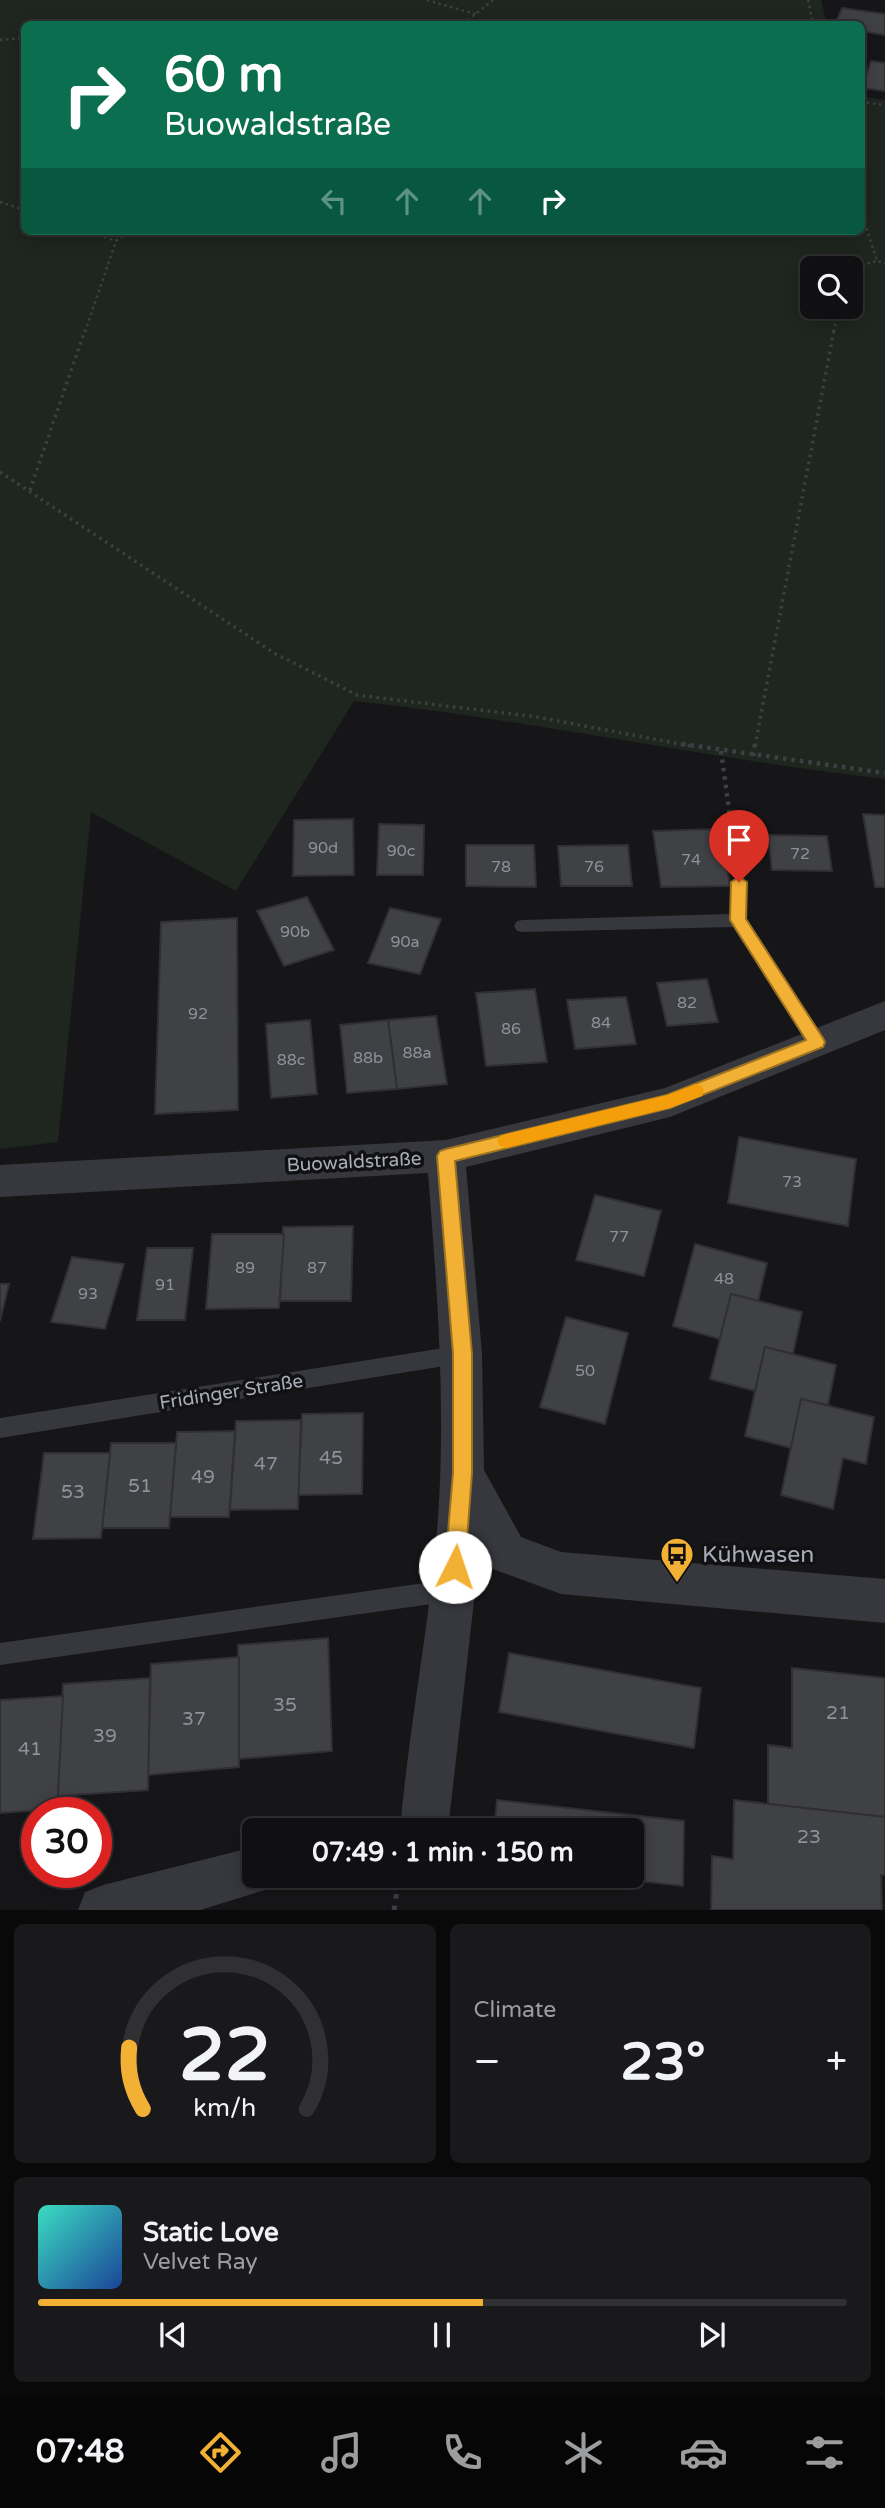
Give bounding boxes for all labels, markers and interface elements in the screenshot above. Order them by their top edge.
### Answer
text: 60 m [164,46,283,105]
icon: right [49,49,140,140]
text: Buowaldstraße [164,106,391,144]
icon: left [315,182,353,220]
icon: ahead [388,182,426,220]
icon: ahead [461,182,499,220]
icon: right [534,182,572,220]
map controls [800,256,863,319]
button: search [800,256,863,319]
pin [709,810,769,882]
icon: arrive [720,821,758,859]
house number: 90d [308,838,338,858]
house number: 90c [387,841,415,861]
house number: 72 [790,844,810,864]
house number: 74 [681,850,701,870]
house number: 78 [491,857,511,877]
house number: 76 [584,857,604,877]
house number: 90b [280,922,310,942]
house number: 90a [390,932,420,952]
house number: 82 [677,993,697,1013]
house number: 92 [188,1004,208,1024]
house number: 84 [591,1013,611,1033]
house number: 86 [501,1019,521,1039]
house number: 88a [402,1043,432,1063]
house number: 88b [353,1048,383,1068]
house number: 88c [277,1050,305,1070]
street label: Buowaldstraße [286,1147,422,1177]
house number: 73 [782,1172,802,1192]
house number: 77 [609,1227,629,1247]
house number: 89 [235,1258,255,1278]
house number: 87 [307,1258,327,1278]
house number: 48 [714,1269,734,1289]
house number: 91 [155,1275,175,1295]
house number: 93 [78,1284,98,1304]
house number: 50 [575,1361,595,1381]
street label: Fridinger Straße [158,1370,305,1414]
house number: 45 [319,1447,343,1469]
house number: 47 [254,1453,278,1475]
house number: 49 [191,1466,215,1488]
house number: 51 [128,1475,152,1497]
house number: 53 [61,1481,85,1503]
position arrow [418,1530,492,1604]
bus stop icon: Kühwasen [658,1535,696,1584]
place label: Kühwasen [702,1541,814,1569]
house number: 35 [273,1694,297,1716]
house number: 21 [826,1702,850,1724]
house number: 37 [182,1708,206,1730]
house number: 39 [93,1725,117,1747]
house number: 41 [18,1738,42,1760]
speed limit sign: 30 [21,1797,112,1888]
house number: 23 [797,1826,821,1848]
text: 07:49 · 1 min · 150 m [312,1837,574,1868]
text: Climate [474,1996,556,2024]
text: 22 [179,2013,270,2101]
text: 23° [621,2031,706,2094]
text: − [474,2039,501,2085]
text: + [826,2039,847,2085]
text: km/h [193,2093,256,2123]
text: Static Love [143,2217,279,2248]
text: Velvet Ray [143,2248,258,2276]
icon: previous [154,2316,192,2354]
icon: pause [423,2316,461,2354]
icon: next [693,2316,731,2354]
icon: directions [196,2428,245,2477]
icon: music [317,2428,366,2477]
icon: phone [438,2428,487,2477]
icon: climate [559,2428,608,2477]
icon: car [679,2428,728,2477]
icon: filters [800,2428,849,2477]
text: 07:48 [36,2433,125,2471]

